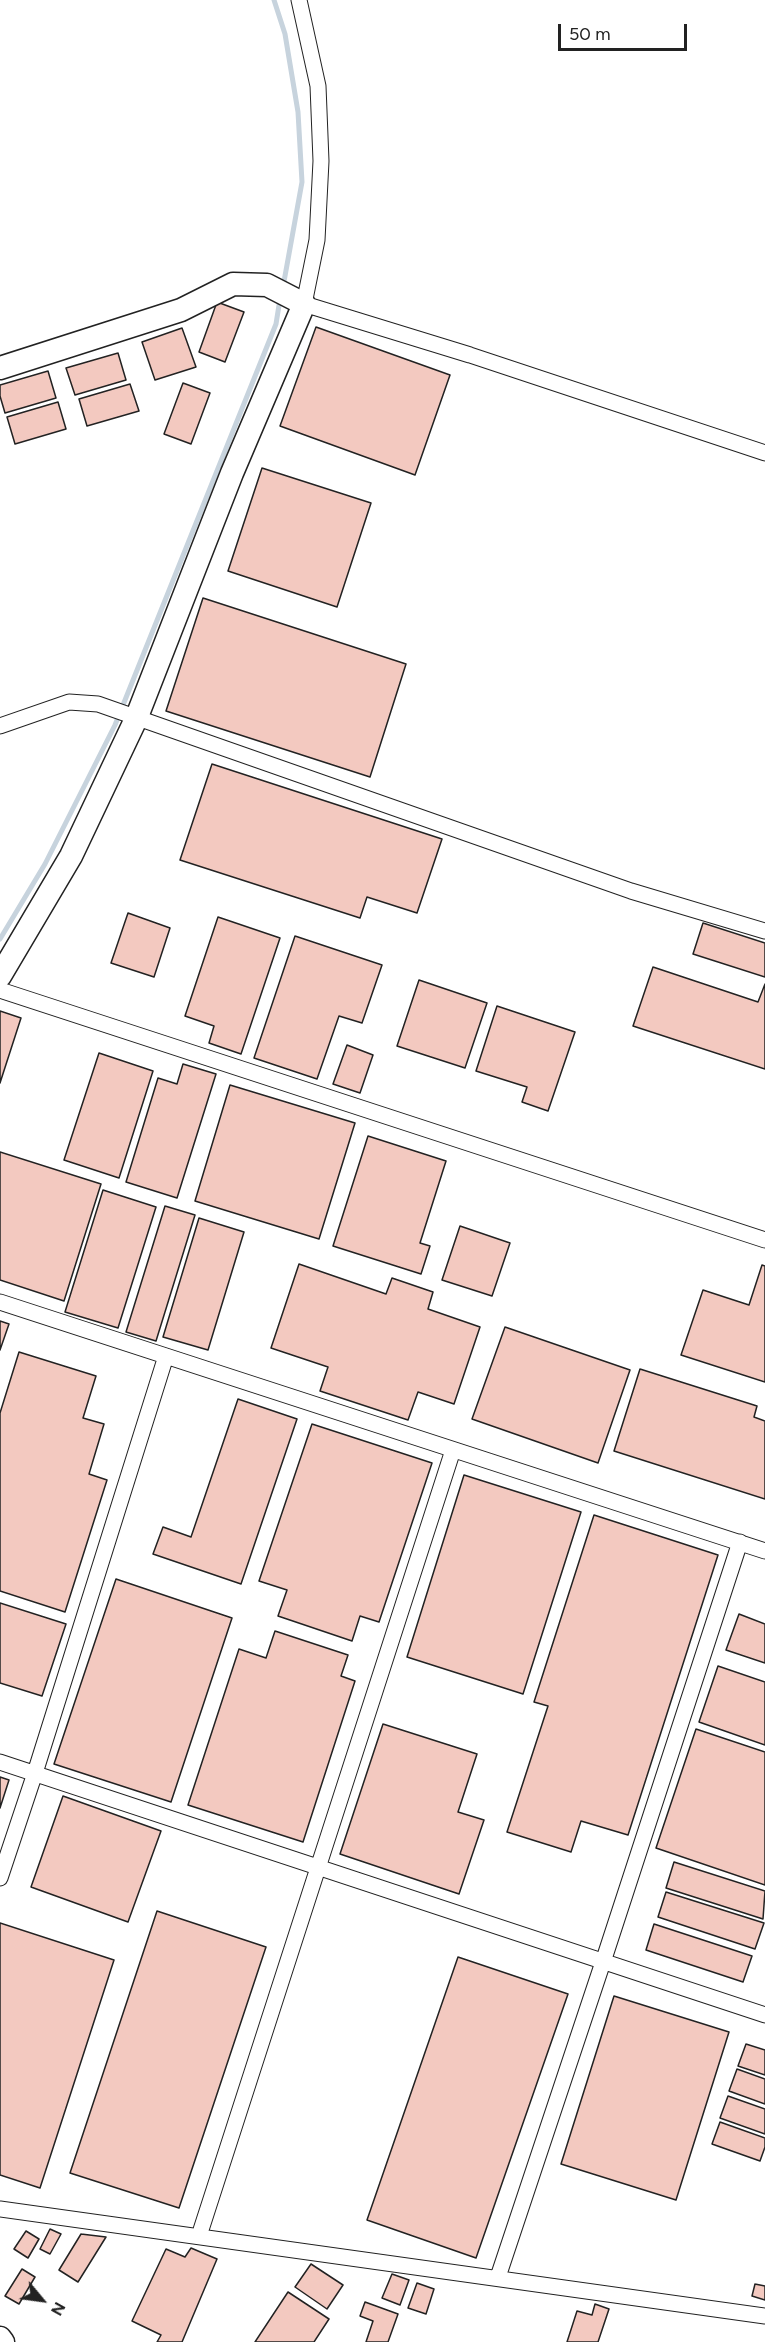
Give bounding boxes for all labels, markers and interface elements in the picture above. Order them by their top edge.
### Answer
scale bar [561,12,690,50]
text: 50 m [569,23,611,45]
north arrow [12,2270,72,2330]
text: N [47,2299,69,2319]

